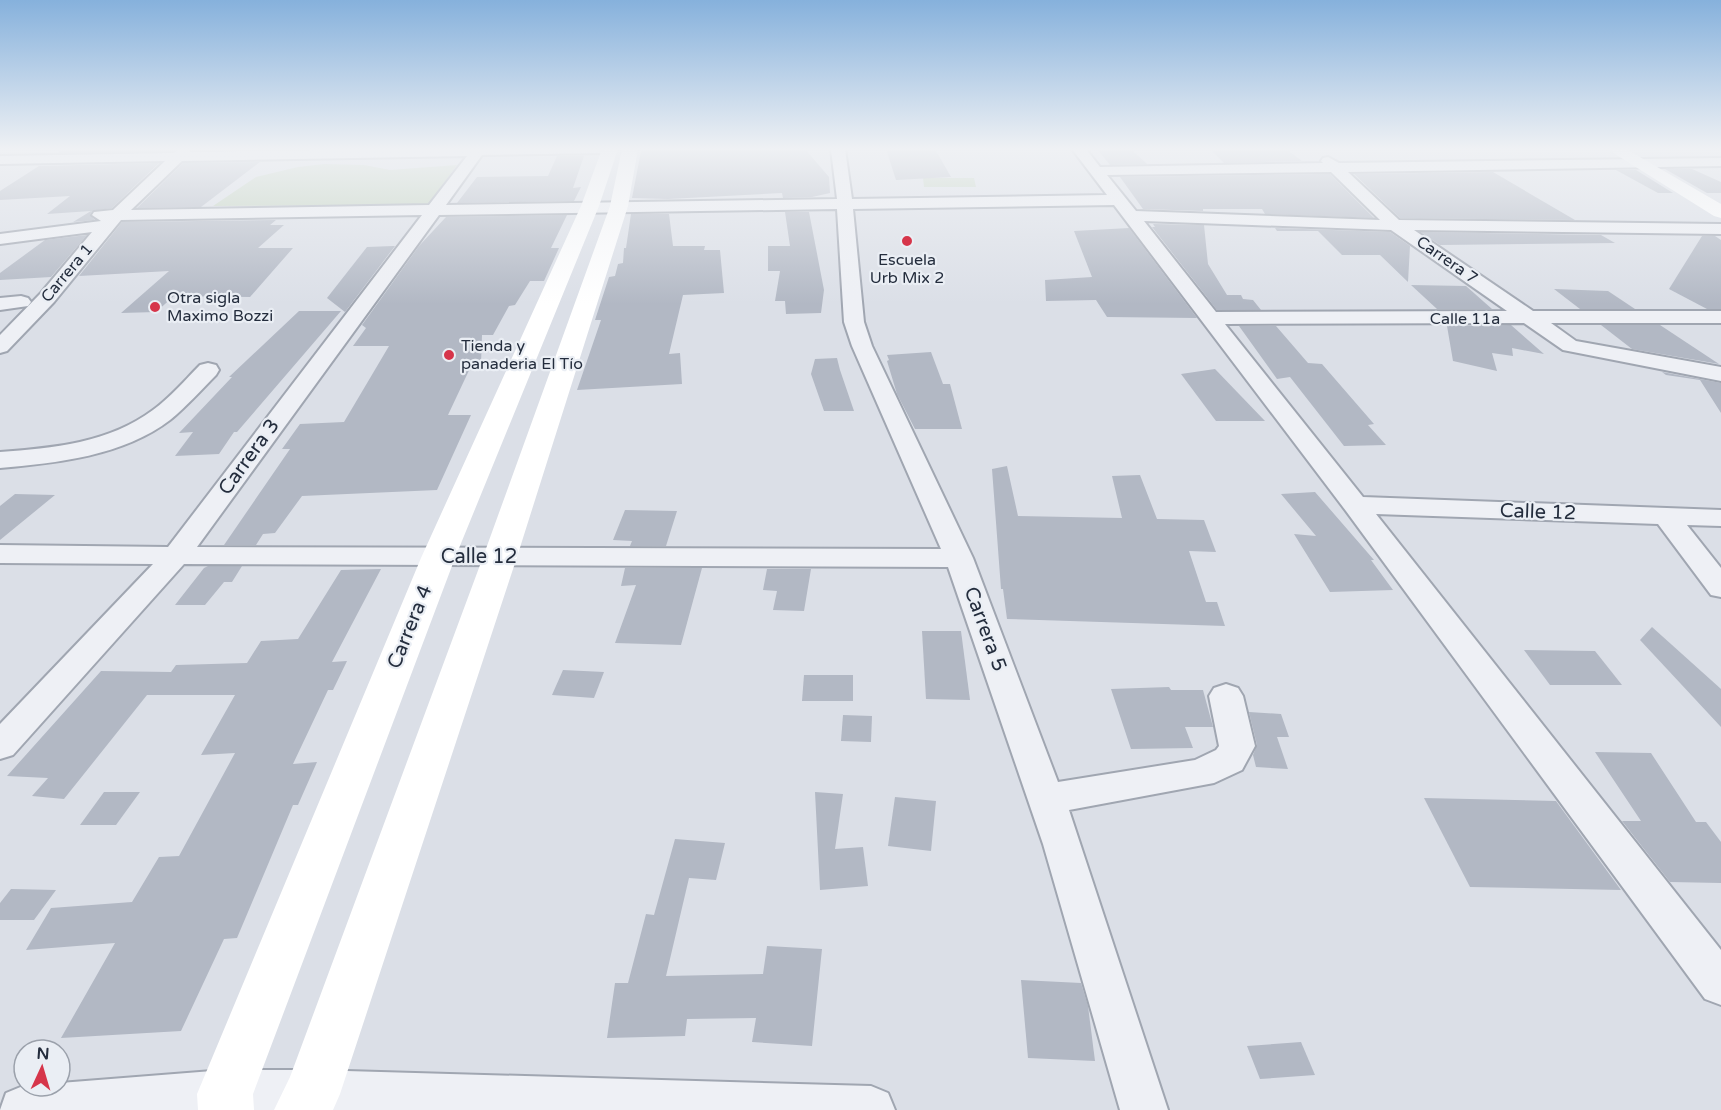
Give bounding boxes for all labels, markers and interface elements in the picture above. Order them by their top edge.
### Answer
street label: Carrera 7 [1412,232,1482,288]
marker: Escuela Urb Mix 2 [900,234,914,248]
street label: Carrera 1 [37,240,97,306]
place label: Escuela Urb Mix 2 [870,250,944,288]
place label: Otra sigla Maximo Bozzi [167,288,273,326]
marker: Otra sigla Maximo Bozzi [148,300,162,314]
street label: Calle 11a [1430,309,1500,329]
place label: Tienda y panaderia El Tío [461,336,583,374]
marker: Tienda y panaderia El Tío [442,348,456,362]
street label: Carrera 3 [213,414,285,500]
street label: Calle 12 [1499,499,1577,525]
street label: Calle 12 [441,545,517,569]
street label: Carrera 4 [382,582,438,672]
street label: Carrera 5 [959,583,1011,675]
north arrow [12,1038,72,1098]
text: N [36,1044,50,1064]

